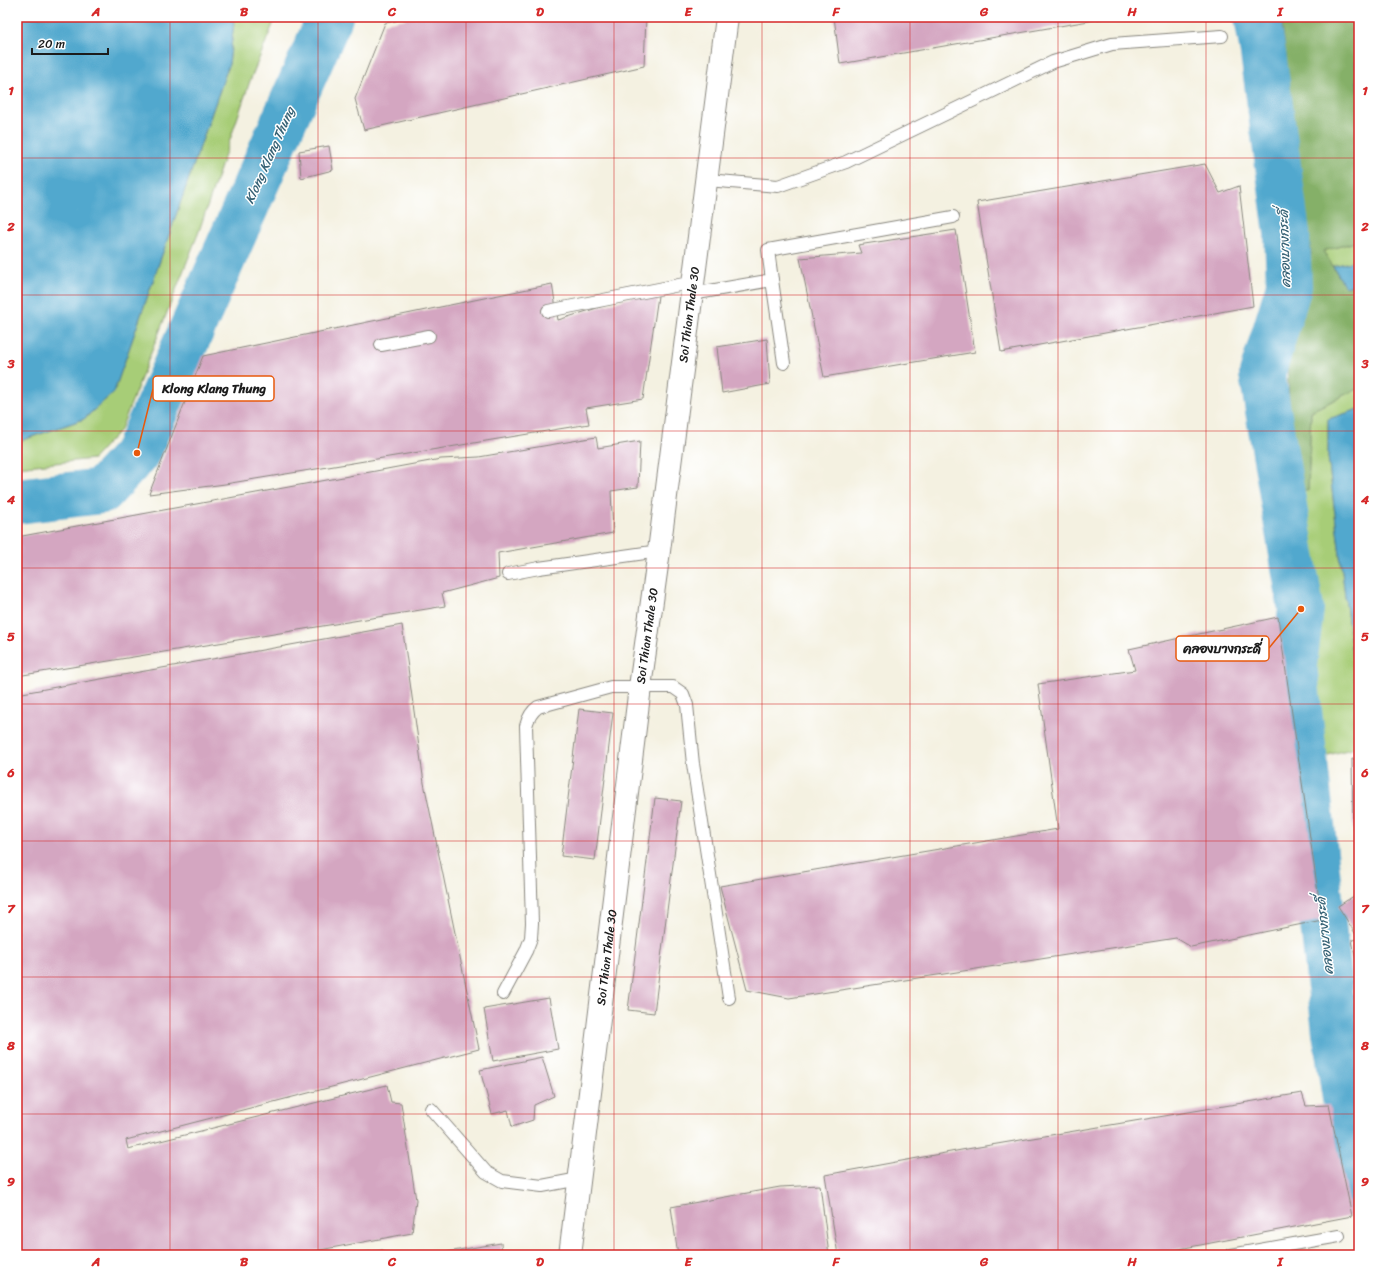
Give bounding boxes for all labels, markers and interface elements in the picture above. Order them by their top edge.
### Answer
text: A [91,0,100,23]
text: B [240,0,249,23]
text: C [387,0,397,23]
text: D [536,0,544,23]
text: E [684,0,693,23]
text: F [831,0,840,23]
text: G [979,0,989,23]
text: H [1126,0,1137,23]
text: I [1276,0,1284,23]
scale bar [32,30,108,56]
text: 20 m [38,33,65,55]
text: 1 [8,79,14,102]
text: 1 [1362,79,1368,102]
water label: Klong Klang Thung [238,102,302,207]
water label: คลองบางกระดี่ [1271,204,1297,288]
text: 2 [6,215,15,238]
text: 2 [1360,215,1369,238]
street label: Soi Thian Thale 30 [672,265,706,364]
text: 3 [6,352,15,375]
text: 3 [1360,352,1369,375]
callout: Klong Klang Thung [153,376,274,401]
text: Klong Klang Thung [161,377,266,400]
text: 4 [6,488,16,511]
text: 4 [1360,488,1370,511]
street label: Soi Thian Thale 30 [630,586,665,685]
text: 5 [7,625,15,648]
text: 5 [1361,625,1369,648]
callout: คลองบางกระดี่ [1176,636,1269,661]
text: คลองบางกระดี่ [1182,637,1264,660]
text: 6 [6,761,15,784]
text: 6 [1360,761,1369,784]
water label: คลองบางกระดี่ [1308,890,1340,976]
text: 7 [7,897,16,920]
text: 7 [1361,897,1370,920]
street label: Soi Thian Thale 30 [590,908,624,1006]
text: 8 [6,1034,15,1057]
text: 8 [1360,1034,1369,1057]
text: 9 [7,1170,15,1193]
text: 9 [1361,1170,1369,1193]
text: A [91,1250,100,1272]
text: B [240,1250,249,1272]
text: C [387,1250,397,1272]
text: D [536,1250,544,1272]
text: E [684,1250,693,1272]
text: F [831,1250,840,1272]
text: G [979,1250,989,1272]
text: H [1126,1250,1137,1272]
text: I [1276,1250,1284,1272]

